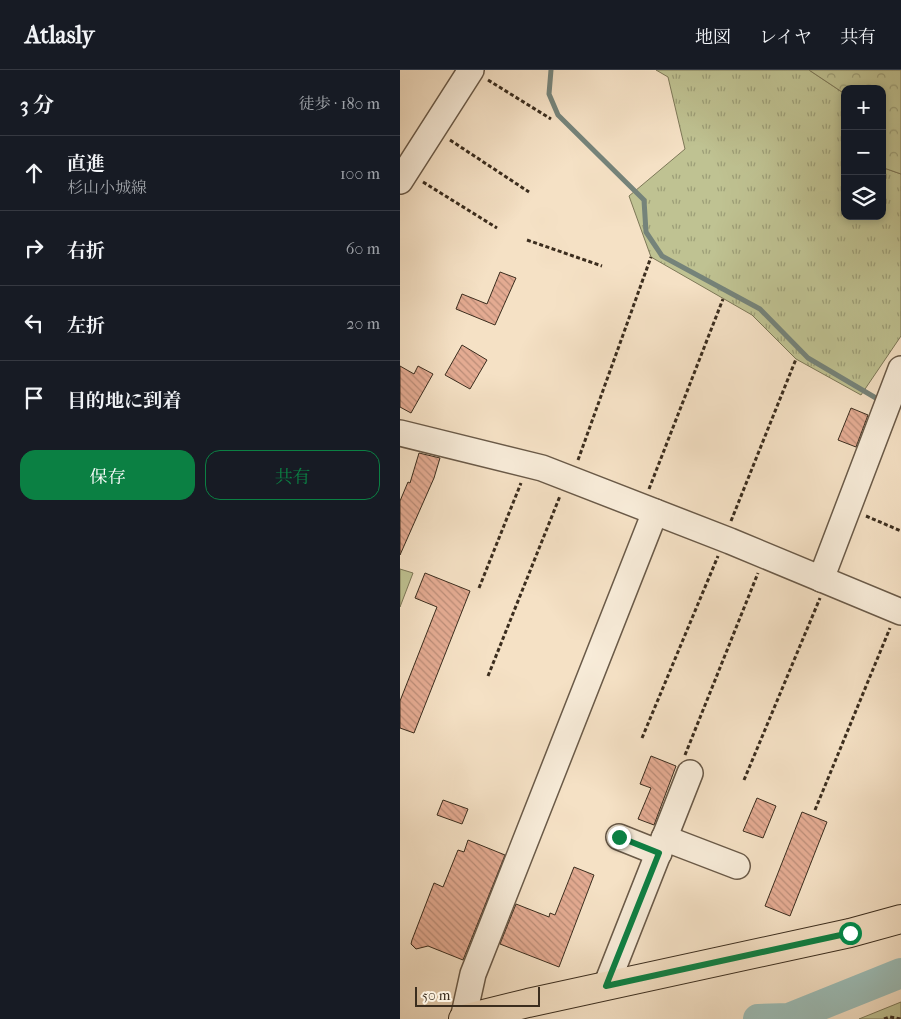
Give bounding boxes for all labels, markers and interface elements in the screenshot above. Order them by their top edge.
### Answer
text: Atlasly [25,21,94,49]
text: 地図 [695,27,731,48]
text: レイヤ [759,27,812,48]
text: 共有 [840,27,876,48]
map controls [841,85,886,220]
button: + [841,85,886,130]
text: 3 分 [20,93,54,117]
text: 徒歩 · 180 m [299,94,380,113]
button: − [841,130,886,175]
text: 直進 [67,153,105,175]
icon: ahead [20,159,48,187]
text: 100 m [340,164,380,183]
button: layers [841,175,886,220]
text: 杉山小城線 [67,178,147,197]
icon: right [20,234,48,262]
text: 60 m [346,239,380,258]
text: 右折 [67,240,105,262]
icon: left [20,309,48,337]
text: 20 m [346,314,380,333]
text: 左折 [67,315,105,337]
icon: arrive [20,384,48,412]
text: 目的地に到着 [67,390,181,412]
button: 保存 [20,450,195,500]
button: 共有 [205,450,380,500]
route end [608,826,631,849]
route start [839,922,862,945]
scale bar [415,984,540,1007]
text: 50 m [422,987,450,1004]

